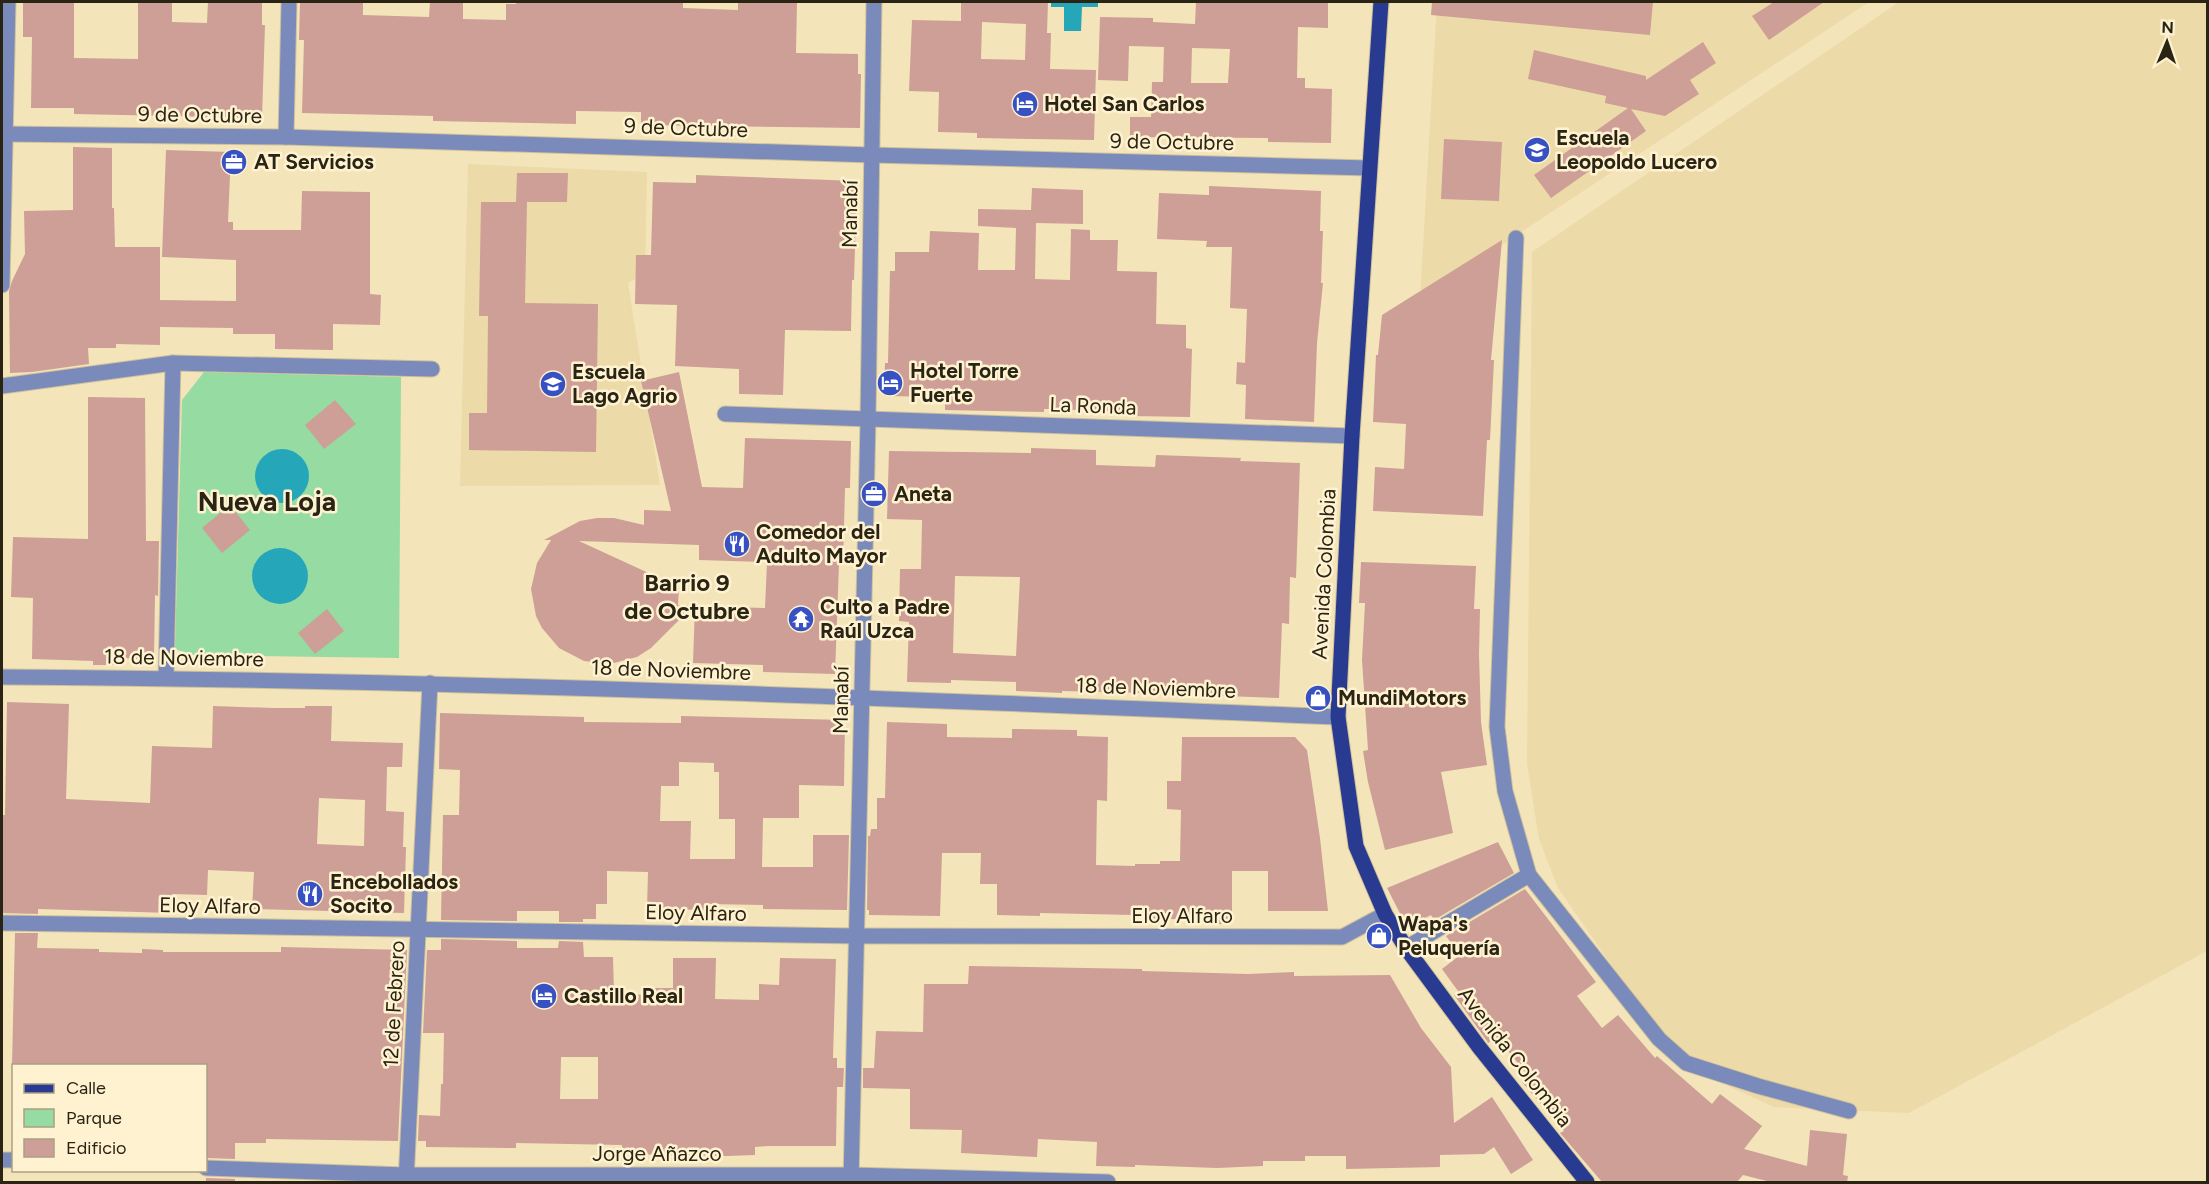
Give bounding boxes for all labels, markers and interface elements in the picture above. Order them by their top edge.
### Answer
north arrow [2137,12,2197,72]
text: N [2161,18,2174,37]
hotel icon: Hotel San Carlos [1010,89,1040,119]
place label: Hotel San Carlos [1044,91,1205,116]
street label: 9 de Octubre [138,101,262,128]
street label: 9 de Octubre [624,113,749,142]
place label: Escuela Leopoldo Lucero [1556,125,1717,174]
street label: 9 de Octubre [1110,128,1234,155]
school or university icon: Escuela Leopoldo Lucero [1522,135,1552,165]
office icon: AT Servicios [219,147,249,177]
place label: AT Servicios [254,149,374,174]
street label: Manabí [836,179,863,248]
place label: Hotel Torre Fuerte [910,358,1019,407]
place label: Escuela Lago Agrio [572,359,677,408]
hotel icon: Hotel Torre Fuerte [875,368,905,398]
school or university icon: Escuela Lago Agrio [538,369,568,399]
street label: La Ronda [1049,391,1137,420]
office icon: Aneta [859,479,889,509]
place label: Aneta [894,481,952,506]
district label: Nueva Loja [198,485,336,518]
street label: Avenida Colombia [1307,488,1340,660]
place label: Comedor del Adulto Mayor [756,519,887,568]
restaurant icon: Comedor del Adulto Mayor [722,529,752,559]
district label: Barrio 9 de Octubre [624,568,750,625]
place label: Culto a Padre Raúl Uzca [820,594,950,643]
temple icon: Culto a Padre Raúl Uzca [786,604,816,634]
street label: 18 de Noviembre [104,644,264,671]
street label: 18 de Noviembre [591,654,751,685]
street label: Manabí [827,665,854,734]
street label: 18 de Noviembre [1076,672,1236,703]
shop icon: MundiMotors [1303,683,1333,713]
place label: MundiMotors [1338,685,1466,710]
place label: Encebollados Socito [330,869,458,918]
restaurant icon: Encebollados Socito [295,879,325,909]
street label: Eloy Alfaro [159,892,261,919]
street label: Eloy Alfaro [645,899,747,926]
street label: Eloy Alfaro [1131,903,1233,928]
place label: Wapa's Peluquería [1398,911,1500,960]
shop icon: Wapa's Peluquería [1364,921,1394,951]
street label: 12 de Febrero [378,940,409,1068]
hotel icon: Castillo Real [529,981,559,1011]
street label: Avenida Colombia [1453,982,1578,1132]
place label: Castillo Real [564,983,683,1008]
legend [12,1064,207,1172]
text: Calle [66,1077,106,1099]
text: Parque [66,1107,122,1129]
text: Edificio [66,1137,127,1159]
street label: Jorge Añazco [592,1141,722,1166]

